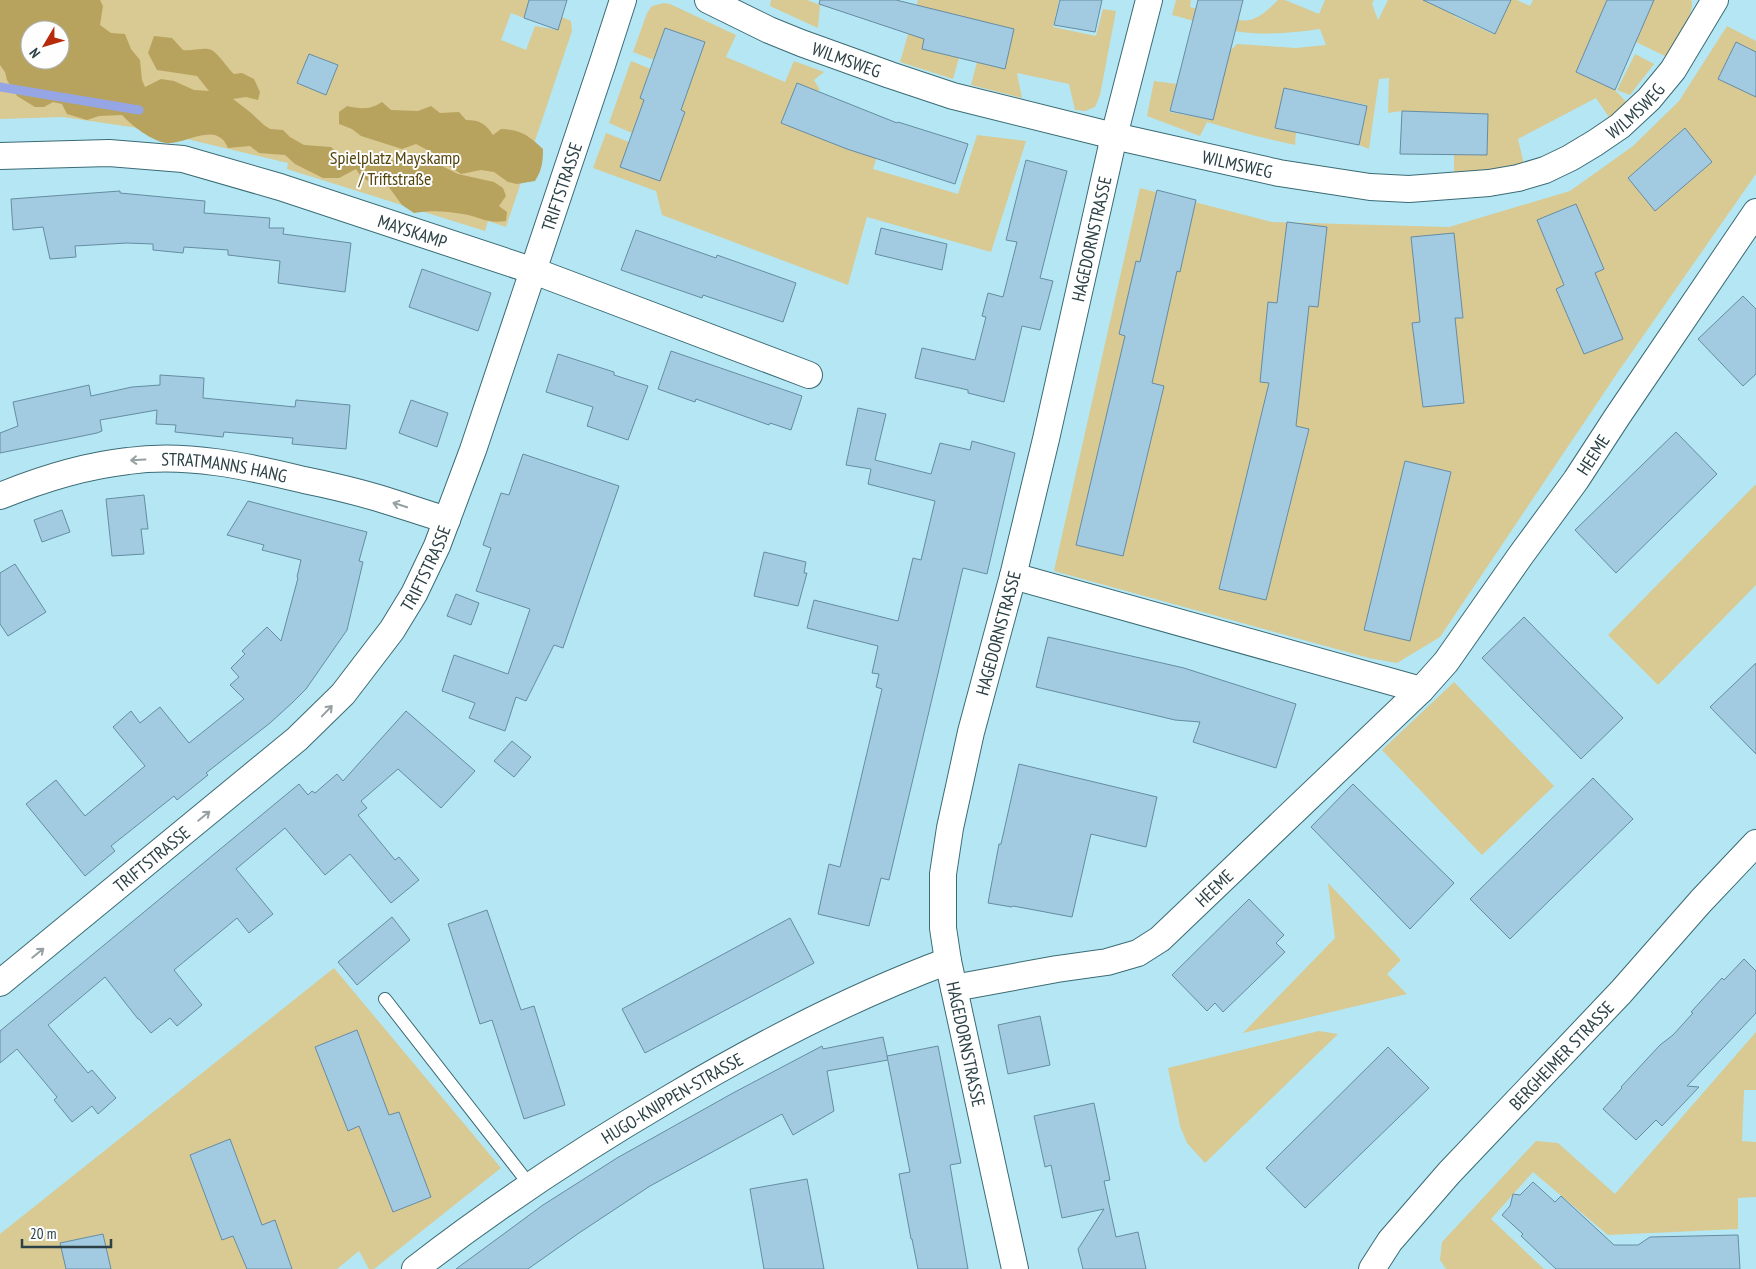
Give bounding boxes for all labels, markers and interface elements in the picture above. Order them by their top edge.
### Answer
north arrow [20,20,70,70]
street label: WILMSWEG [809,36,884,82]
text: N [25,44,44,62]
street label: WILMSWEG [1602,78,1669,144]
street label: TRIFTSTRASSE [536,139,587,234]
street label: WILMSWEG [1200,145,1275,183]
park label: Spielplatz Mayskamp / Triftstraße [330,146,460,190]
street label: HAGEDORNSTRASSE [1066,174,1116,304]
street label: MAYSKAMP [375,209,450,253]
street label: HEEME [1571,430,1614,479]
street label: STRATMANNS HANG [161,447,290,487]
one-way arrow [131,455,147,464]
one-way arrow [393,500,409,509]
street label: TRIFTSTRASSE [395,522,455,615]
street label: HAGEDORNSTRASSE [970,569,1025,698]
one-way arrow [321,704,333,717]
one-way arrow [197,810,210,821]
street label: TRIFTSTRASSE [109,820,194,897]
street label: HEEME [1190,864,1238,911]
one-way arrow [31,947,44,958]
street label: HAGEDORNSTRASSE [941,979,991,1109]
street label: BERGHEIMER STRASSE [1504,996,1618,1115]
street label: HUGO-KNIPPEN-STRASSE [597,1047,747,1148]
scale bar [22,1216,111,1248]
text: 20 m [30,1224,56,1243]

